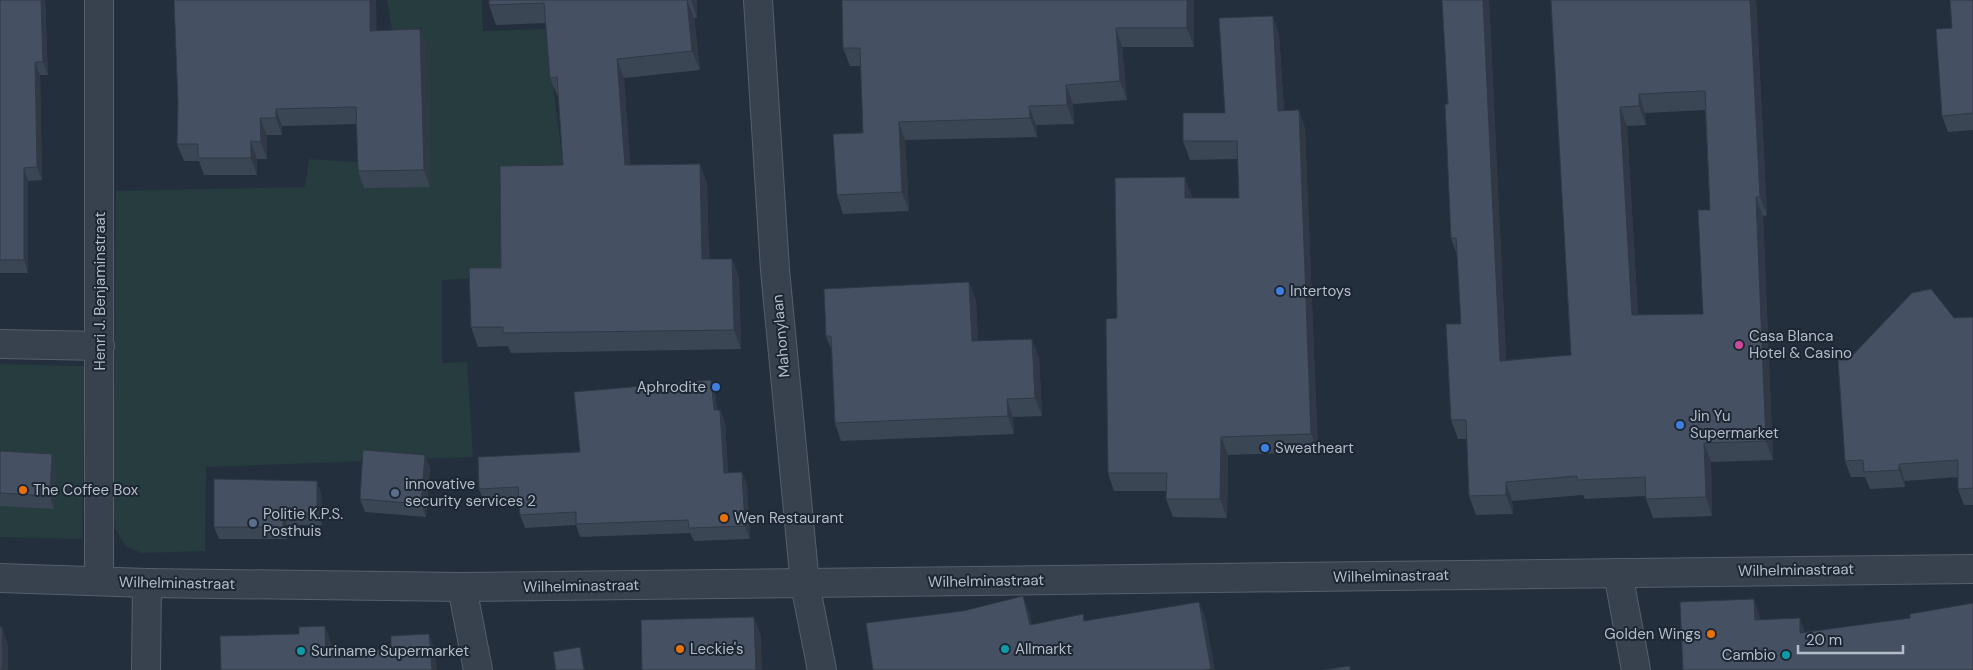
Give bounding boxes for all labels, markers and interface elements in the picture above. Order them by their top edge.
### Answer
street label: Henri J. Benjaminstraat [90,211,110,370]
place label: Intertoys [1290,281,1351,301]
marker: Intertoys [1274,285,1286,297]
street label: Mahonylaan [767,294,795,378]
place label: Casa Blanca Hotel & Casino [1749,326,1852,363]
marker: Casa Blanca Hotel & Casino [1733,339,1745,351]
place label: Aphrodite [637,377,706,397]
marker: Aphrodite [710,381,722,393]
place label: Jin Yu Supermarket [1690,406,1779,443]
marker: Jin Yu Supermarket [1674,419,1686,431]
place label: Sweatheart [1275,438,1354,458]
marker: Sweatheart [1259,442,1271,454]
place label: innovative security services 2 [405,474,536,511]
place label: The Coffee Box [33,480,139,500]
marker: The Coffee Box [17,484,29,496]
marker: innovative security services 2 [389,487,401,499]
place label: Politie K.P.S. Posthuis [263,504,343,541]
place label: Wen Restaurant [734,508,844,528]
marker: Wen Restaurant [718,512,730,524]
marker: Politie K.P.S. Posthuis [247,517,259,529]
street label: Wilhelminastraat [1738,559,1854,581]
street label: Wilhelminastraat [1333,565,1449,587]
street label: Wilhelminastraat [928,570,1044,592]
street label: Wilhelminastraat [119,572,235,594]
street label: Wilhelminastraat [523,575,639,597]
scale bar [1798,622,1903,654]
place label: Golden Wings [1604,624,1701,644]
marker: Golden Wings [1705,628,1717,640]
text: 20 m [1806,630,1842,650]
place label: Leckie's [690,639,744,659]
place label: Allmarkt [1015,639,1072,659]
place label: Suriname Supermarket [311,641,469,661]
marker: Leckie's [674,643,686,655]
marker: Allmarkt [999,643,1011,655]
marker: Suriname Supermarket [295,645,307,657]
place label: Cambio [1722,645,1776,665]
marker: Cambio [1780,649,1792,661]

